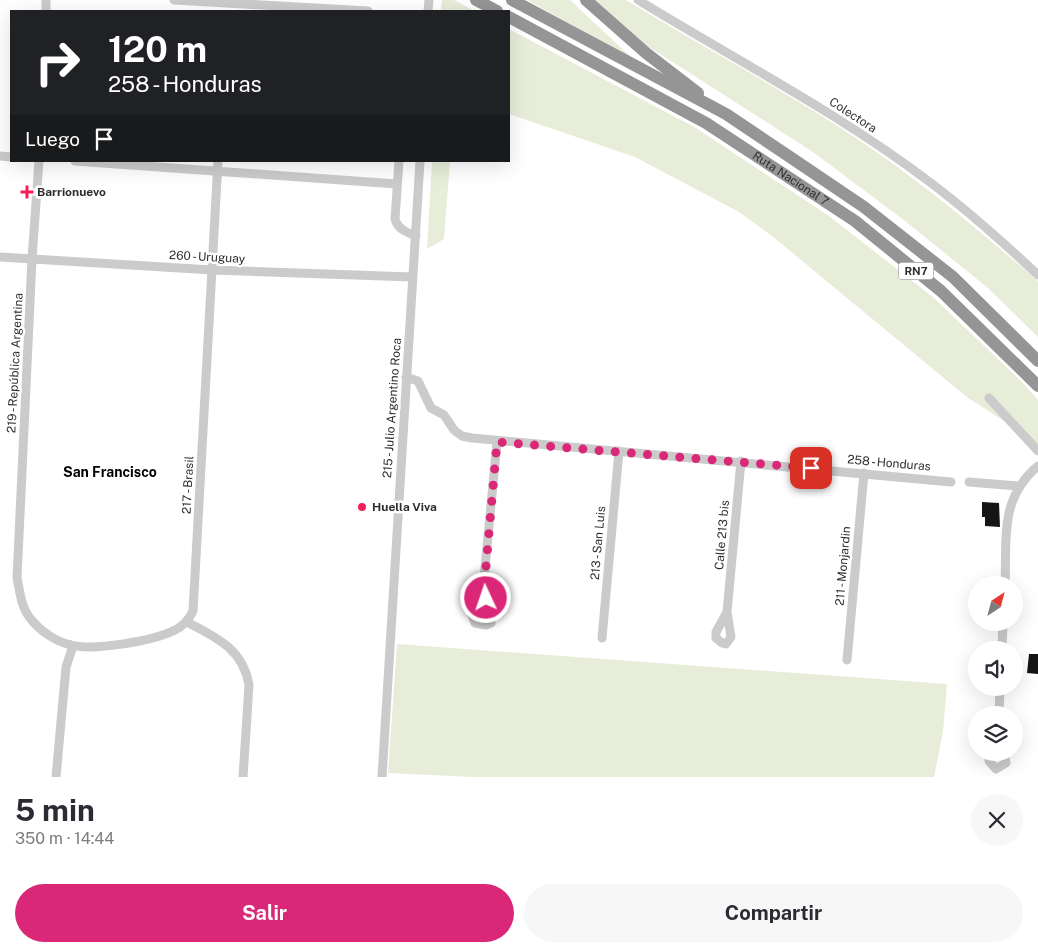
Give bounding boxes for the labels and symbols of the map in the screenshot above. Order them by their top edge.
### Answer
street label: Colectora [827,94,879,136]
street label: Ruta Nacional 7 [750,149,831,209]
place label: Barrionuevo [37,185,106,199]
marker: Barrionuevo [21,186,33,198]
street label: 260 - Uruguay [169,248,246,266]
road number: RN7 [898,262,934,280]
street label: 219 - República Argentina [4,293,26,433]
street label: 215 - Julio Argentino Roca [380,337,404,479]
pin [790,447,832,489]
street label: 258 - Honduras [847,452,931,474]
street label: 217 - Brasil [179,455,197,514]
district label: San Francisco [63,464,157,480]
place label: Huella Viva [372,500,437,514]
street label: Calle 213 bis [712,500,732,570]
marker: Huella Viva [356,501,368,513]
street label: 213 - San Luis [588,505,608,581]
street label: 211 - Monjardin [833,526,853,606]
position arrow [459,571,511,623]
north arrow [968,576,1022,631]

